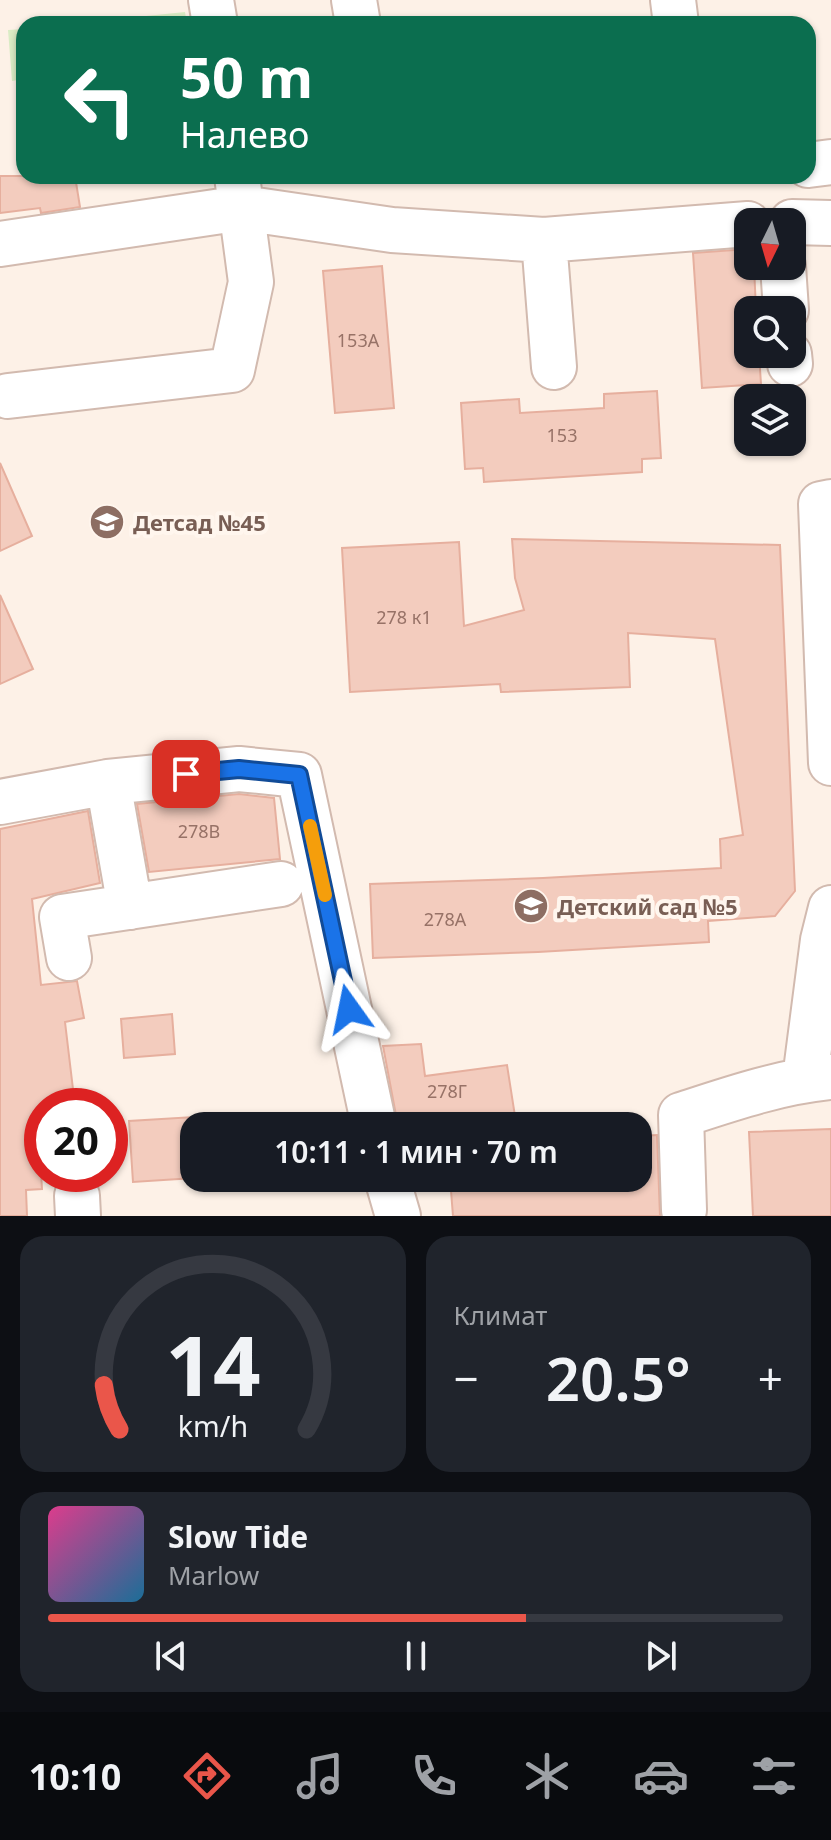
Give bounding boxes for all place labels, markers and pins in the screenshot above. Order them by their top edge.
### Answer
school or university icon: Детсад №45 [88,503,126,541]
place label: Детсад №45 [133,507,266,537]
pin [152,740,220,808]
school or university icon: Детский сад №5 [512,887,550,925]
place label: Детский сад №5 [557,891,738,921]

